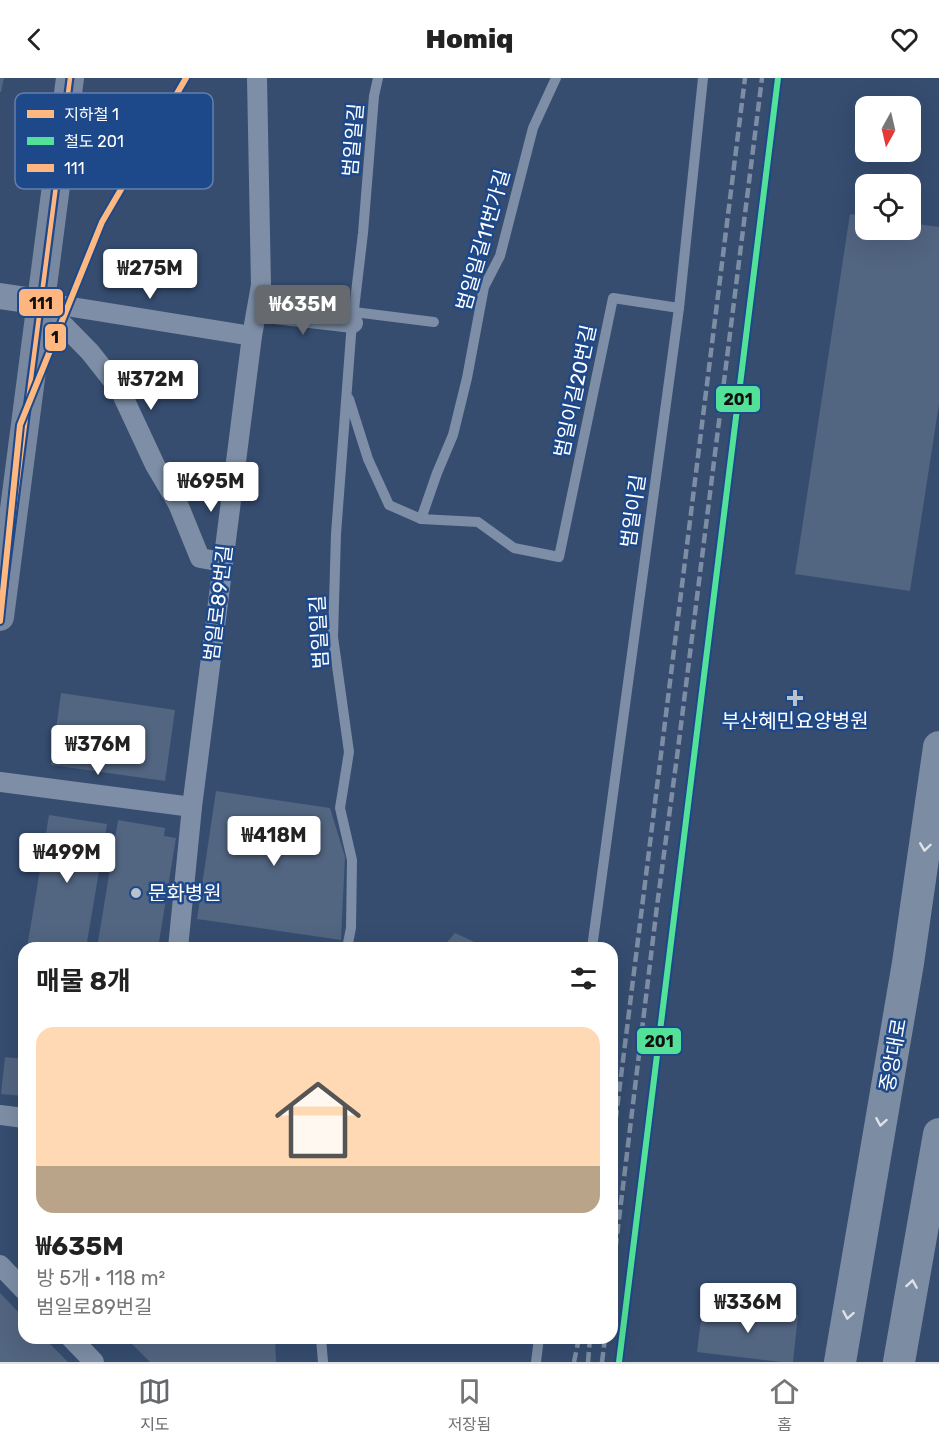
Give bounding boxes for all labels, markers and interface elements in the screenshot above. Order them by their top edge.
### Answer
icon: back [18,23,51,56]
text: Homiq [425,23,514,55]
icon: heart [888,23,921,56]
legend [15,93,213,189]
north arrow [855,96,921,162]
map controls [855,96,921,240]
street label: 범일일길 [338,102,368,178]
text: 지하철 1 [64,105,119,124]
text: 철도 201 [64,132,124,151]
text: 111 [64,159,85,178]
street label: 범일일길11번가길 [451,167,515,313]
button: locate [855,174,921,240]
pin: ₩275M [108,249,192,300]
text: ₩275M [117,256,183,280]
pin: ₩635M [261,285,345,336]
line badge: 111 [18,288,64,317]
text: ₩635M [269,292,337,316]
text: 111 [29,294,53,313]
line badge: 1 [44,323,67,352]
street label: 범일이길20번길 [549,323,601,459]
text: 1 [51,328,59,347]
pin: ₩372M [109,360,193,411]
text: ₩372M [118,367,184,391]
line badge: 201 [715,385,761,413]
text: 201 [723,390,753,409]
pin: ₩695M [169,462,253,513]
text: ₩695M [177,469,245,493]
street label: 범일이길 [616,473,650,549]
street label: 범일로89번길 [199,544,237,662]
street label: 범일일길 [305,595,333,669]
marker: 부산혜민요양병원 [786,689,804,707]
place label: 부산혜민요양병원 [721,709,869,733]
pin: ₩376M [56,725,140,776]
text: ₩376M [65,732,131,756]
pin: ₩418M [232,816,316,867]
text: ₩418M [241,823,307,847]
pin: ₩499M [25,833,109,884]
text: ₩499M [33,840,101,864]
one-way arrow [919,842,931,852]
place label: 문화병원 [148,881,222,905]
marker: 문화병원 [129,886,143,900]
icon: filters [567,962,600,995]
text: 매물 8개 [36,966,131,997]
street label: 중앙대로 [875,1017,911,1093]
line badge: 201 [636,1027,682,1055]
text: 201 [644,1032,674,1051]
icon: home [264,1066,372,1174]
one-way arrow [875,1117,888,1127]
text: ₩635M [36,1231,124,1262]
text: 방 5개 · 118 m² [36,1266,165,1290]
one-way arrow [906,1279,918,1288]
pin: ₩336M [706,1283,790,1334]
text: ₩336M [714,1290,782,1314]
text: 범일로89번길 [36,1295,153,1319]
one-way arrow [842,1309,855,1319]
tab: 지도 [138,1375,171,1435]
tab: 저장됨 [447,1375,492,1435]
tab: 홈 [768,1375,801,1435]

